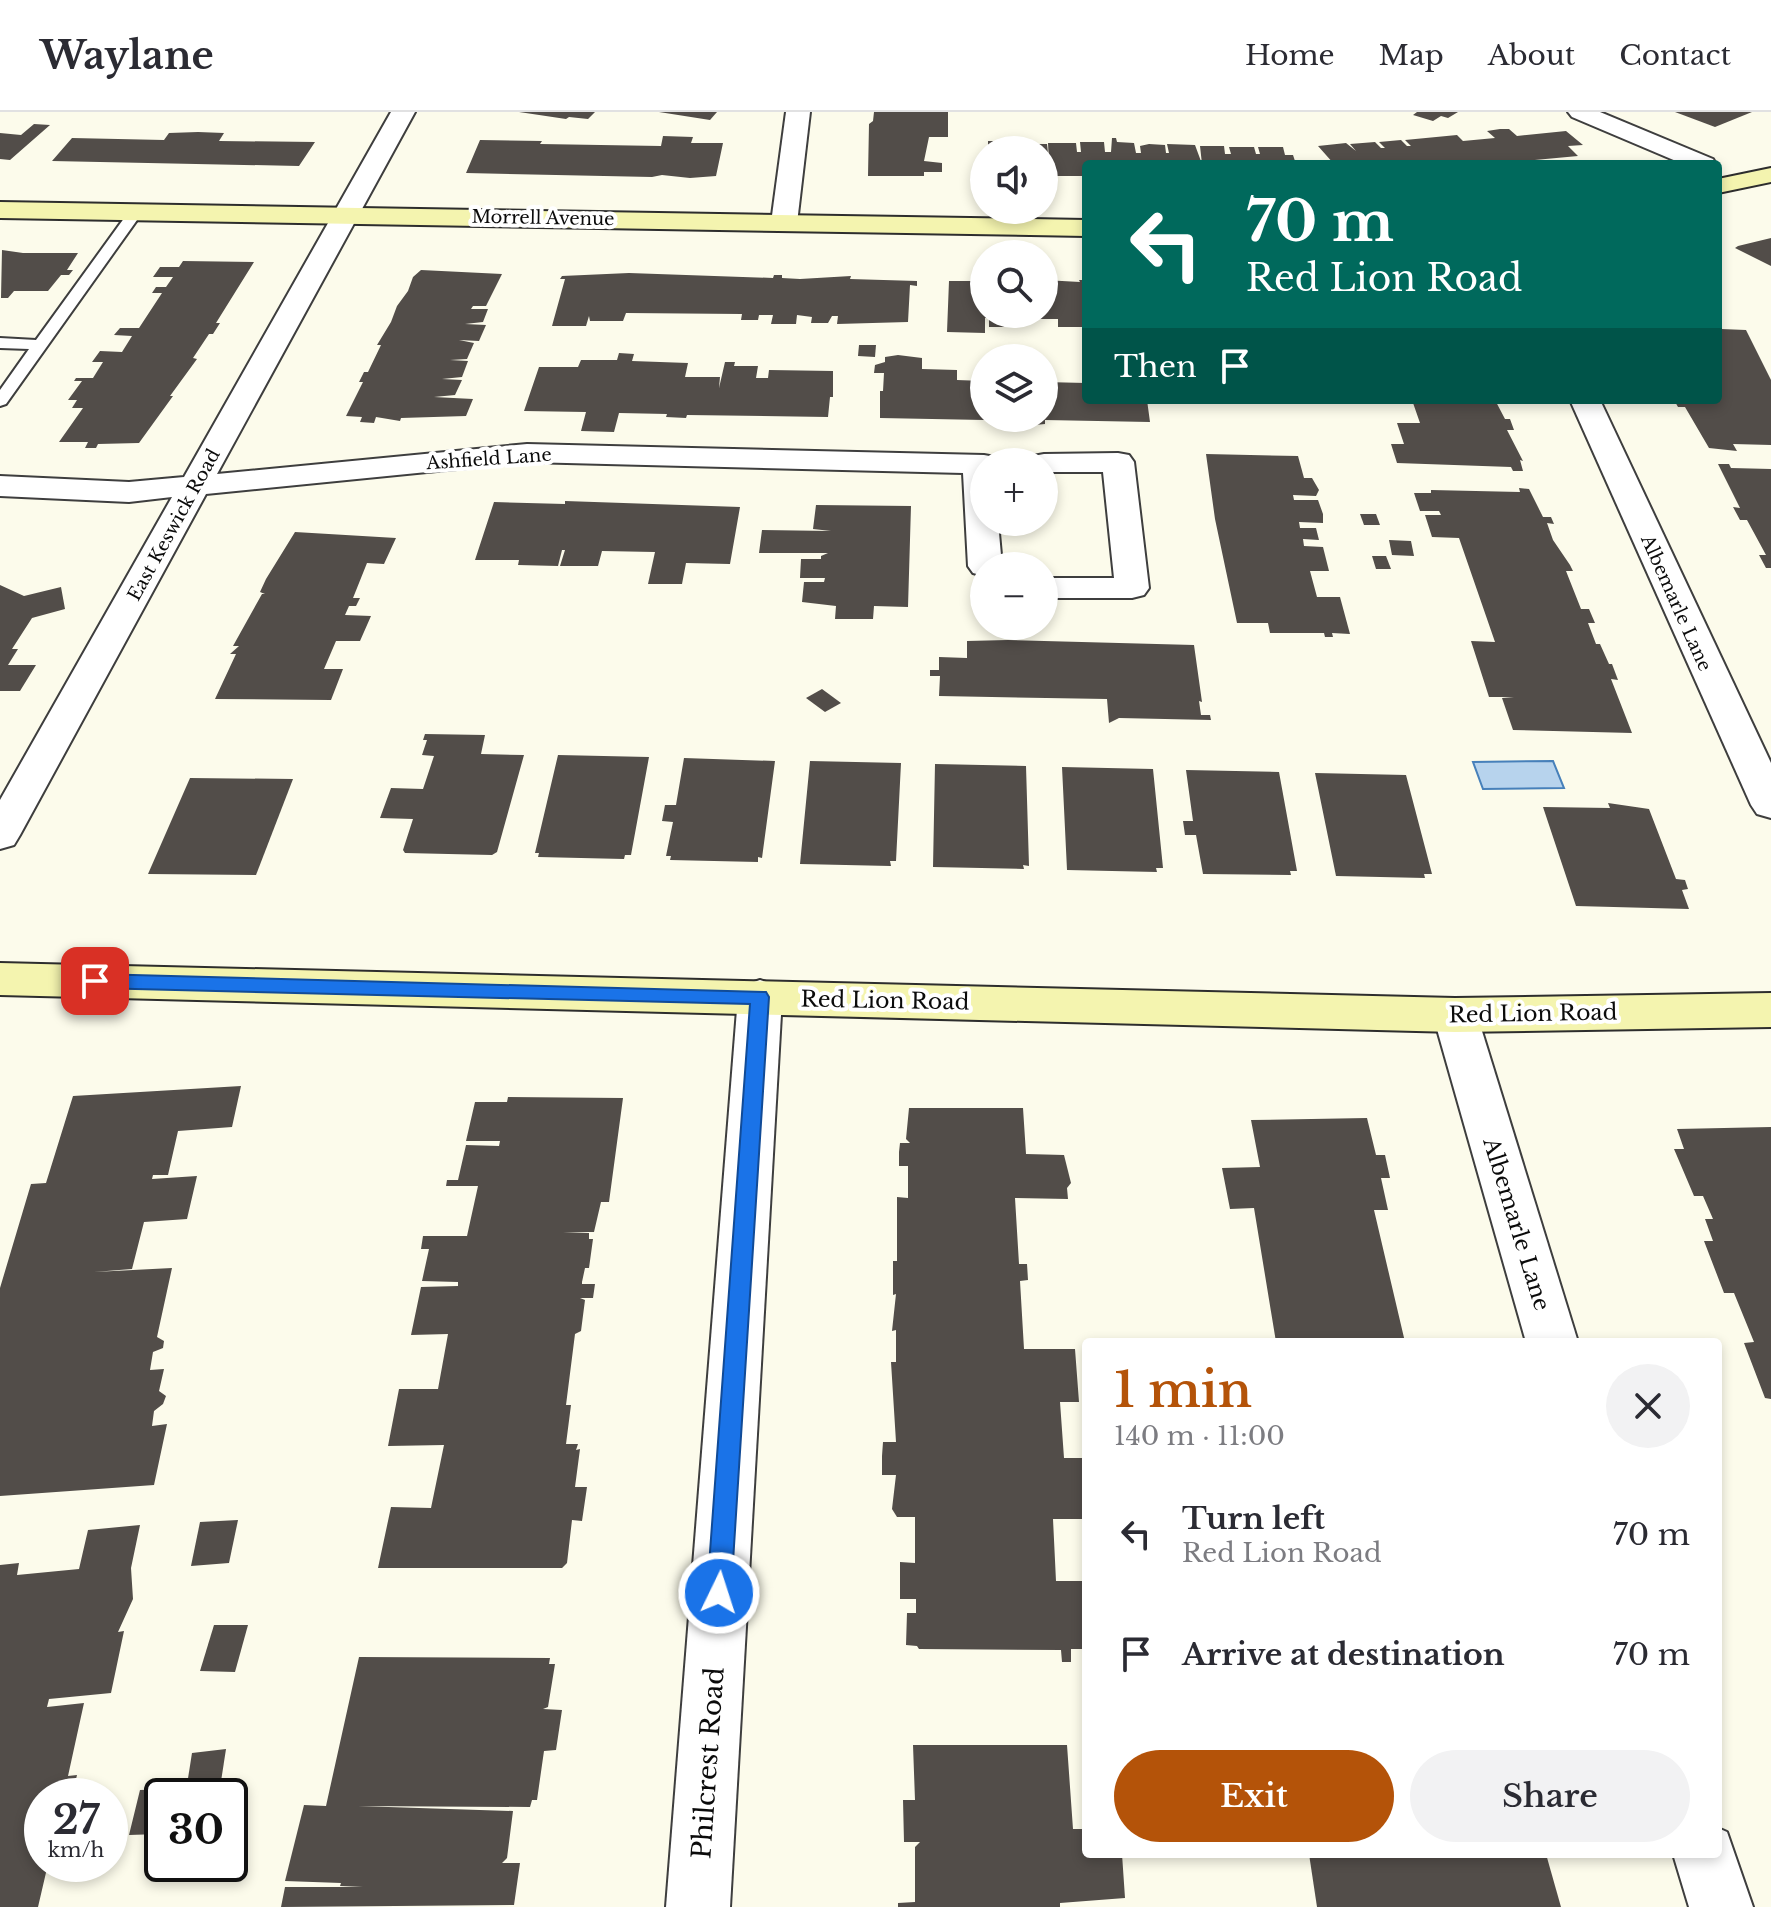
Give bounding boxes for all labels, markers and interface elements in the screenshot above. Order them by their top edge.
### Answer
text: Waylane [40,32,214,79]
text: Home [1245,38,1335,73]
text: Map [1379,38,1444,73]
text: About [1488,38,1575,73]
text: Contact [1619,38,1731,73]
map controls [970,136,1058,640]
button: sound [970,136,1058,224]
text: 70 m [1246,187,1394,256]
icon: left [1114,192,1218,296]
street label: Morrell Avenue [471,206,615,230]
button: search [970,240,1058,328]
text: Red Lion Road [1246,256,1522,301]
button: layers [970,344,1058,432]
icon: arrive [1213,344,1257,388]
text: Then [1114,348,1197,385]
street label: Ashfield Lane [425,444,552,474]
street label: East Keswick Road [123,445,225,605]
button: + [970,448,1058,536]
street label: Albemarle Lane [1636,531,1716,675]
button: − [970,552,1058,640]
pin [61,947,129,1015]
icon: arrive [73,959,117,1003]
street label: Red Lion Road [800,986,970,1015]
street label: Red Lion Road [1448,999,1618,1028]
street label: Albemarle Lane [1477,1133,1556,1314]
text: 1 min [1114,1360,1252,1420]
button: close [1606,1364,1690,1448]
text: 140 m · 11:00 [1114,1420,1285,1452]
text: Turn left [1182,1500,1325,1537]
icon: left [1114,1512,1158,1556]
text: 70 m [1613,1516,1690,1553]
text: Red Lion Road [1182,1537,1382,1569]
position arrow [677,1551,761,1635]
icon: arrive [1114,1632,1158,1676]
text: Arrive at destination [1182,1636,1505,1673]
text: 70 m [1613,1636,1690,1673]
street label: Philcrest Road [685,1666,731,1860]
button: Exit [1114,1750,1394,1842]
button: Share [1410,1750,1690,1842]
speed limit sign: 30 [144,1778,248,1882]
text: 27 [53,1795,99,1845]
text: km/h [48,1838,104,1862]

